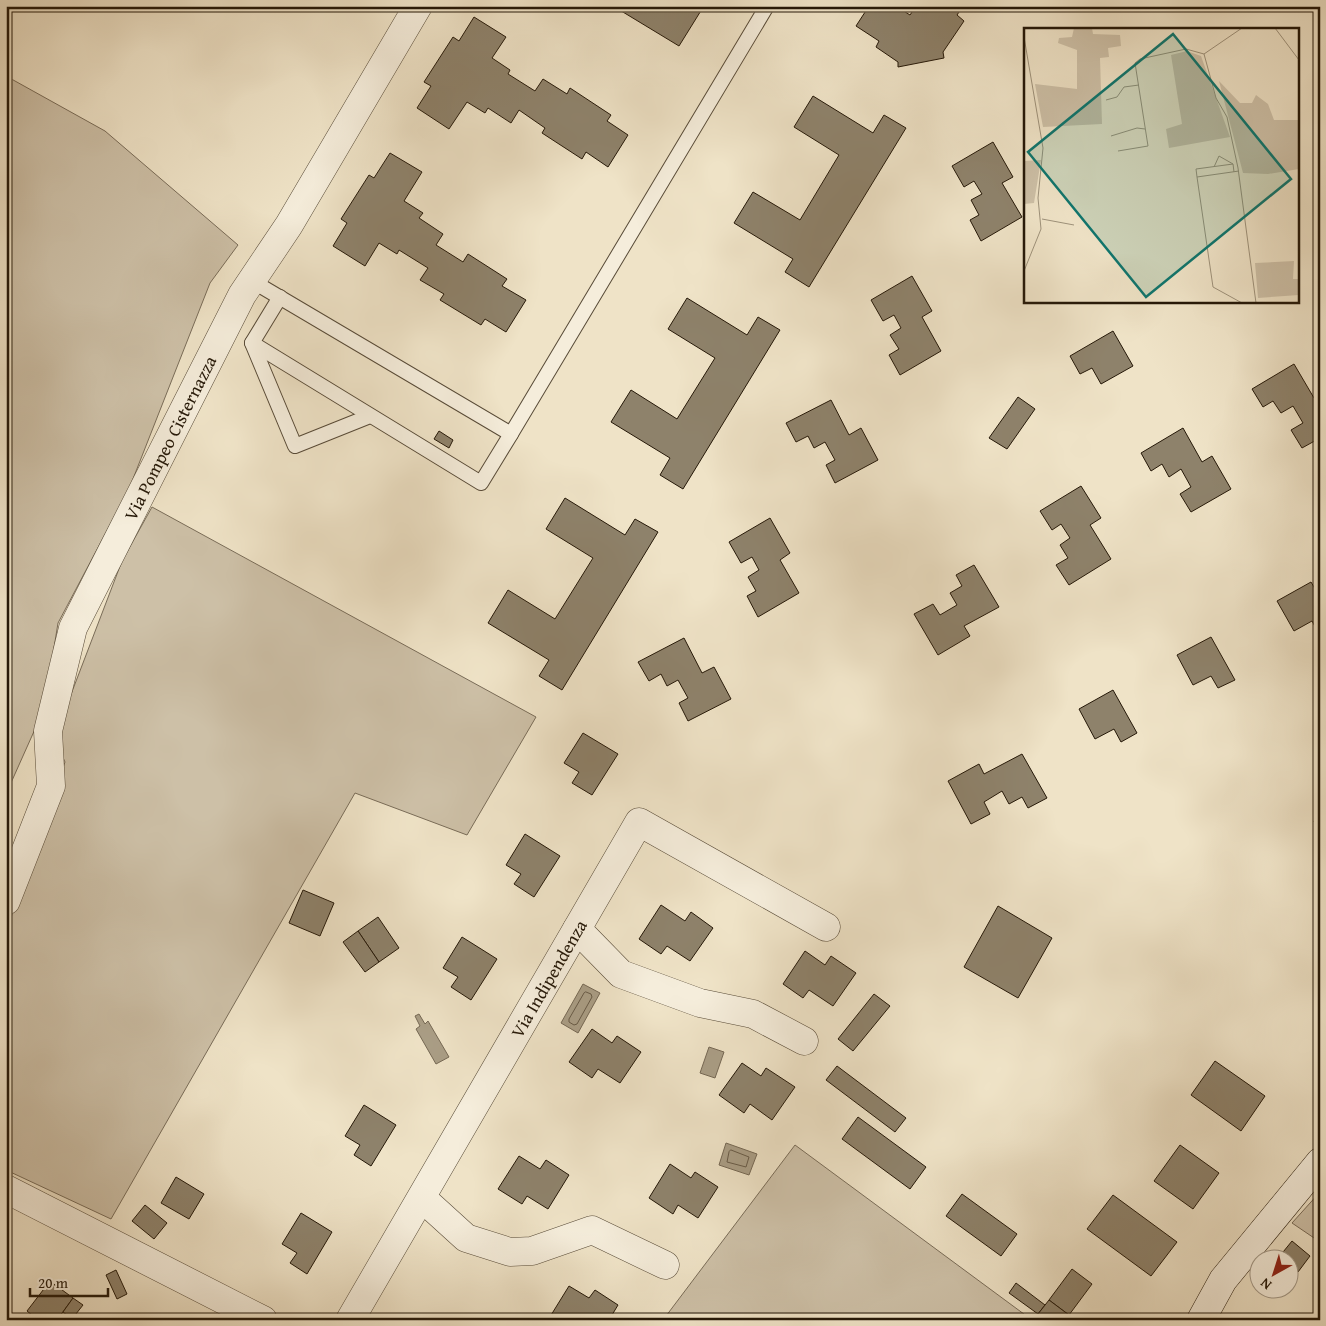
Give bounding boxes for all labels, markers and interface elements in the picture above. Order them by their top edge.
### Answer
inset map [1024,28,1298,302]
street label: Via Pompeo Cisternazza [117,350,223,525]
street label: Via Indipendenza [503,914,593,1042]
north arrow [1248,1248,1298,1298]
scale bar [30,1266,108,1298]
text: 20 m [38,1272,69,1293]
text: N [1255,1273,1276,1295]

